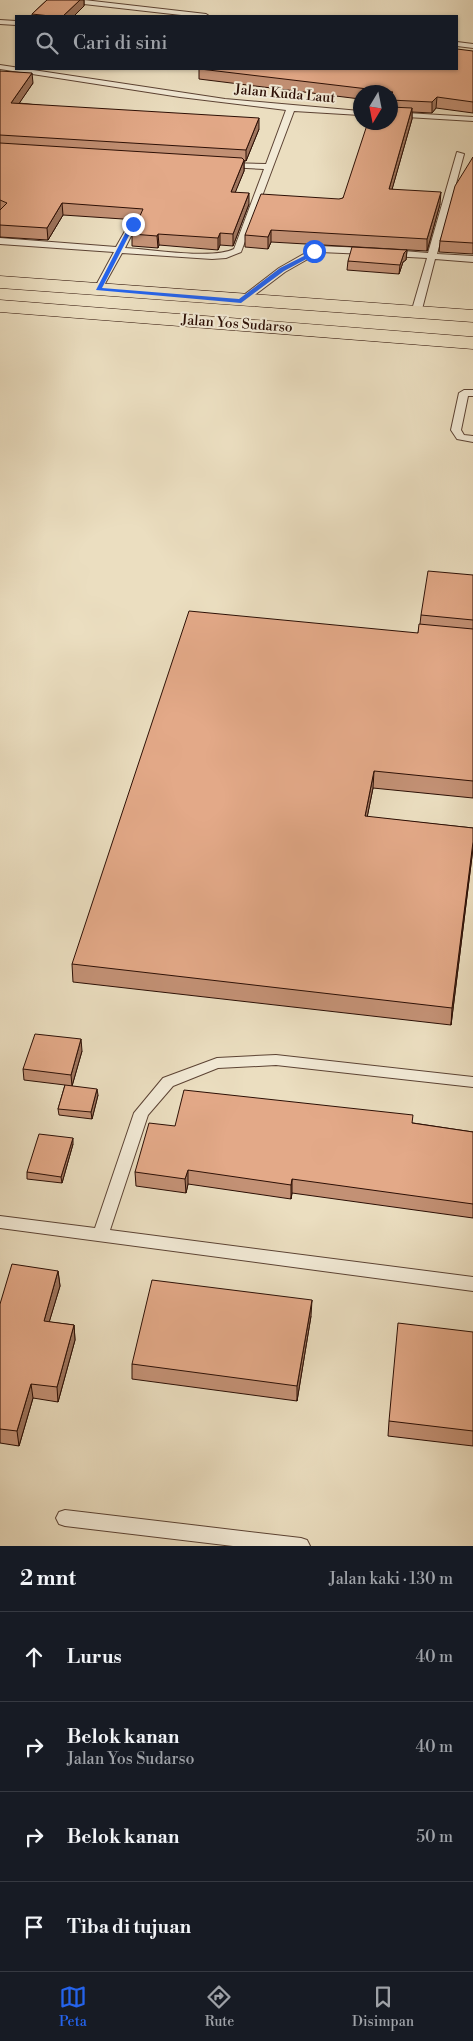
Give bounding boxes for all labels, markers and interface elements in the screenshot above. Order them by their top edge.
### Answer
search box [15,15,458,70]
icon: search [33,29,61,57]
text: Cari di sini [73,31,168,55]
street label: Jalan Kuda Laut [233,81,336,107]
north arrow [353,85,398,130]
route end [122,213,145,236]
route start [303,240,326,263]
street label: Jalan Yos Sudarso [180,311,293,337]
text: 2 mnt [20,1566,76,1592]
text: Jalan kaki · 130 m [329,1569,453,1589]
icon: ahead [20,1643,48,1671]
text: Lurus [67,1645,122,1669]
text: 40 m [416,1647,453,1667]
text: Belok kanan [67,1725,180,1749]
icon: right [20,1733,48,1761]
text: 40 m [416,1737,453,1757]
text: Jalan Yos Sudarso [67,1749,195,1769]
icon: right [20,1823,48,1851]
text: Belok kanan [67,1825,180,1849]
text: 50 m [416,1827,453,1847]
icon: arrive [20,1913,48,1941]
text: Tiba di tujuan [67,1915,191,1939]
tab: Peta [59,1983,87,2031]
tab: Rute [205,1983,234,2031]
tab: Disimpan [352,1983,414,2031]

